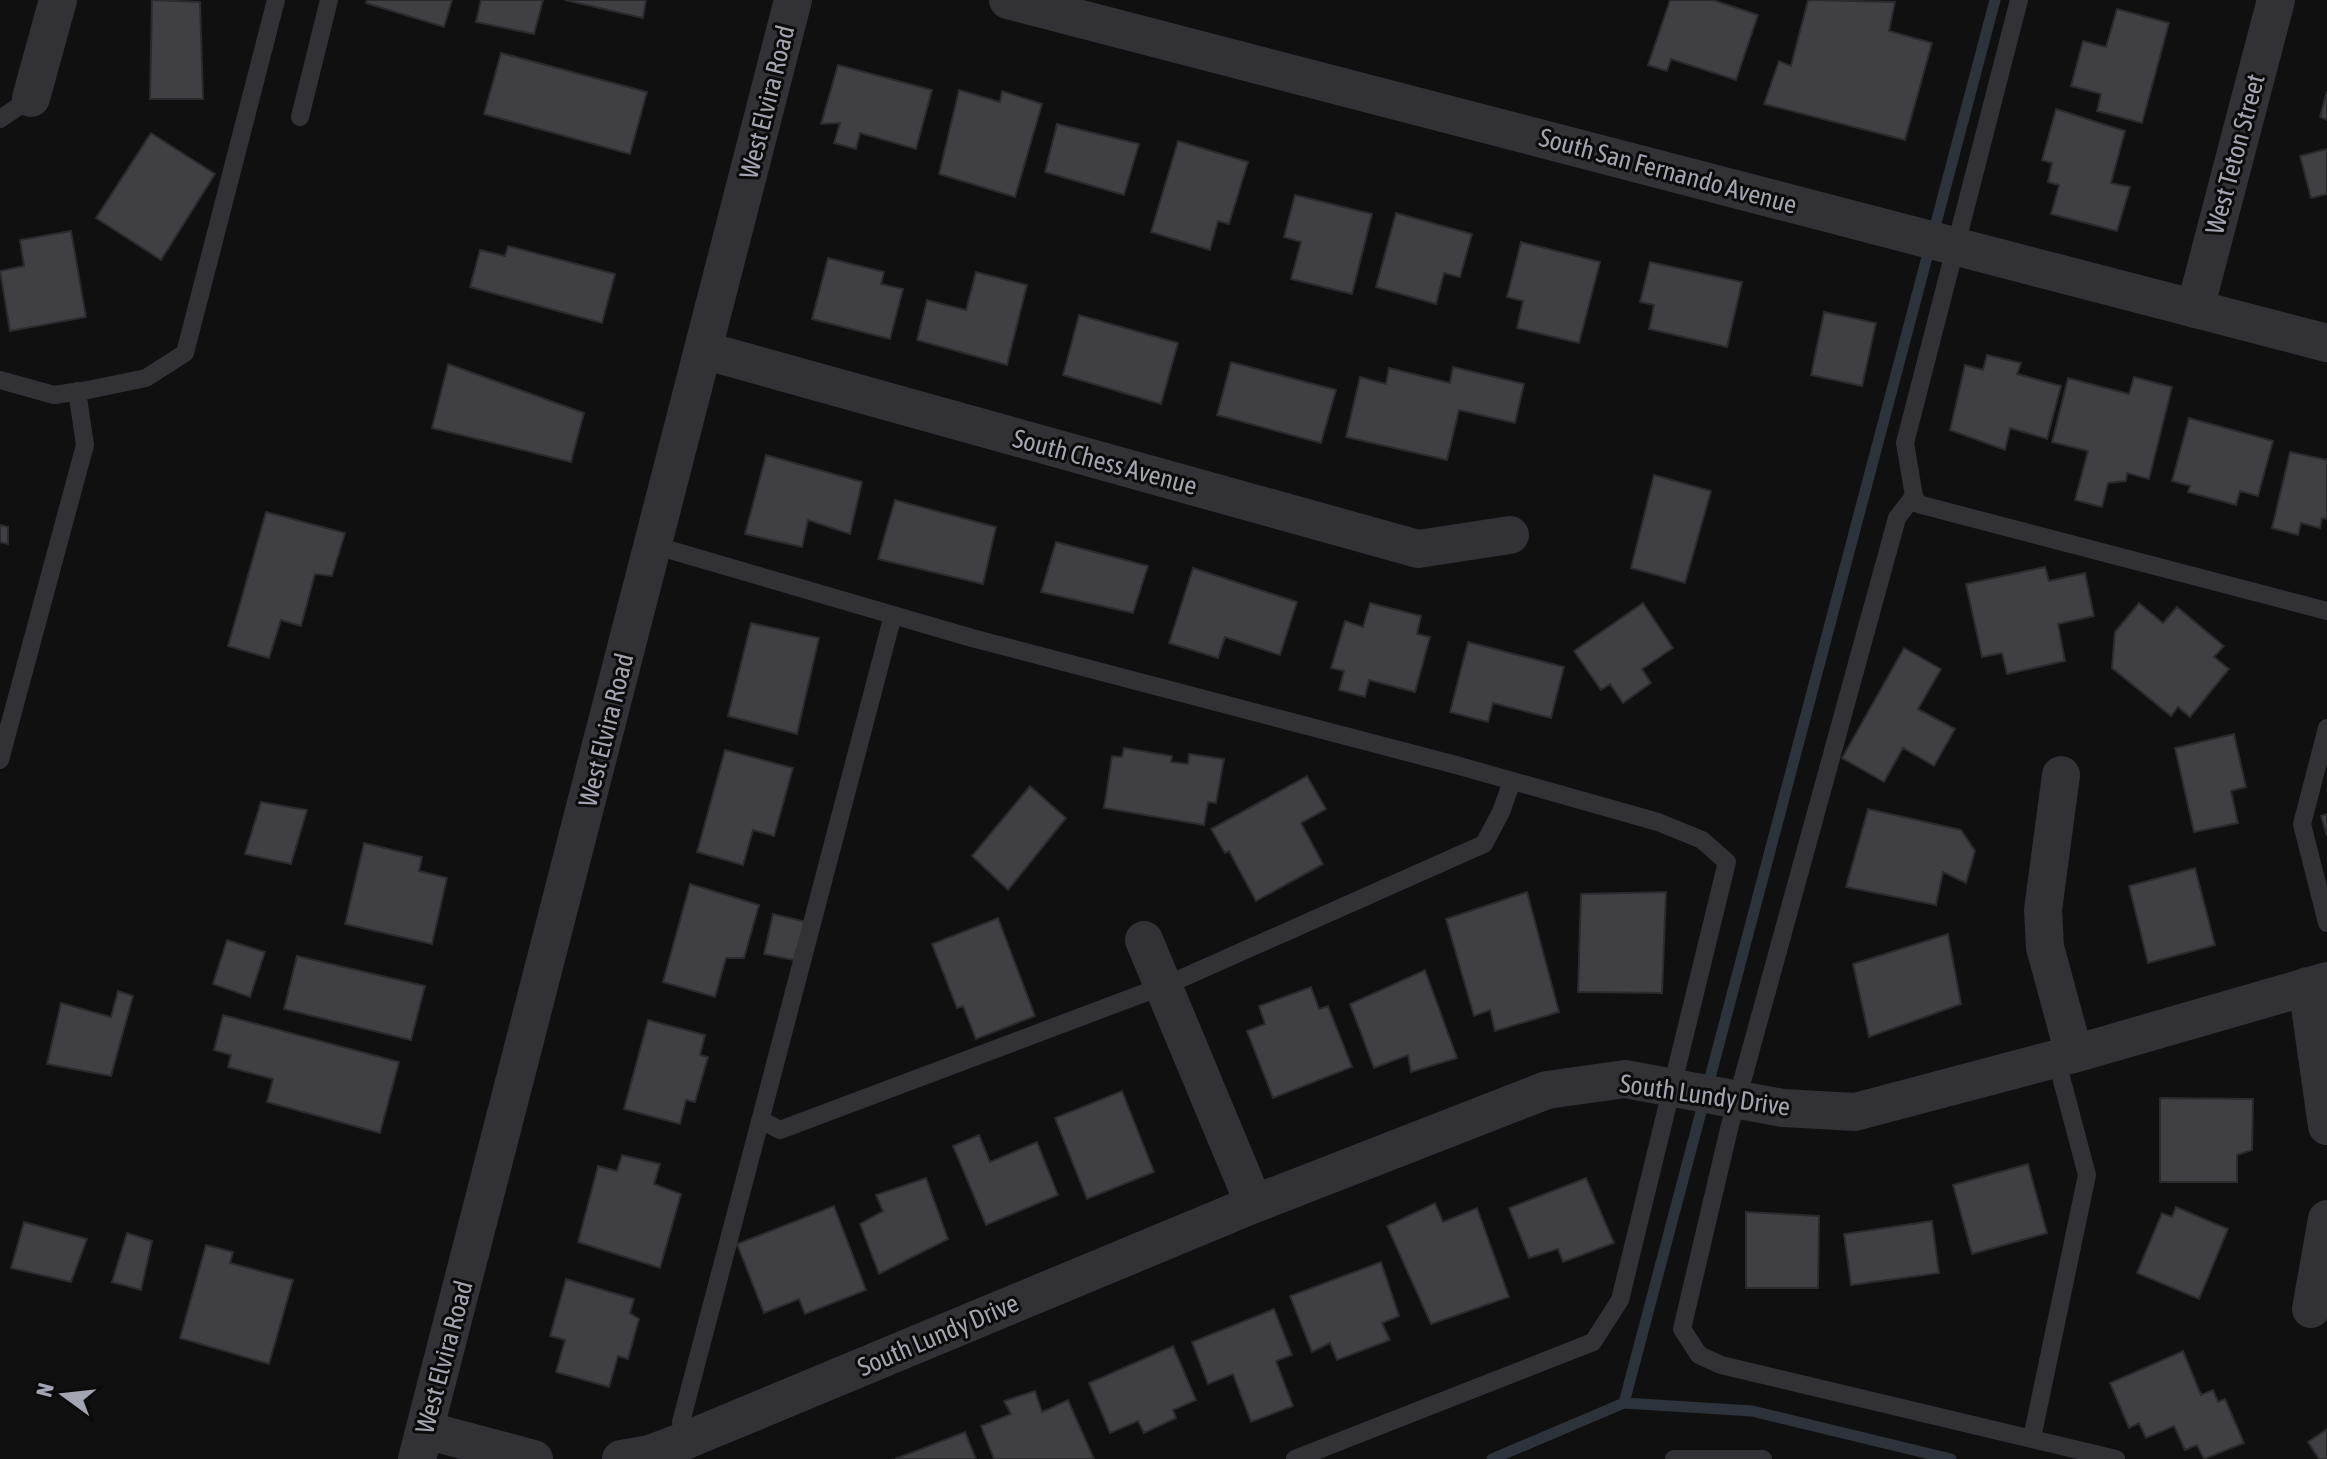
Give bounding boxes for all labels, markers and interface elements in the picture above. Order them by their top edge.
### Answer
street label: West Elvira Road [733,22,801,182]
street label: West Teton Street [2199,71,2271,237]
street label: South San Fernando Avenue [1536,122,1800,220]
street label: South Chess Avenue [1010,423,1200,501]
street label: West Elvira Road [572,650,640,810]
street label: South Lundy Drive [1618,1068,1792,1122]
street label: West Elvira Road [409,1277,479,1437]
street label: South Lundy Drive [853,1288,1023,1382]
north arrow [24,1355,104,1435]
text: N [30,1380,59,1399]

